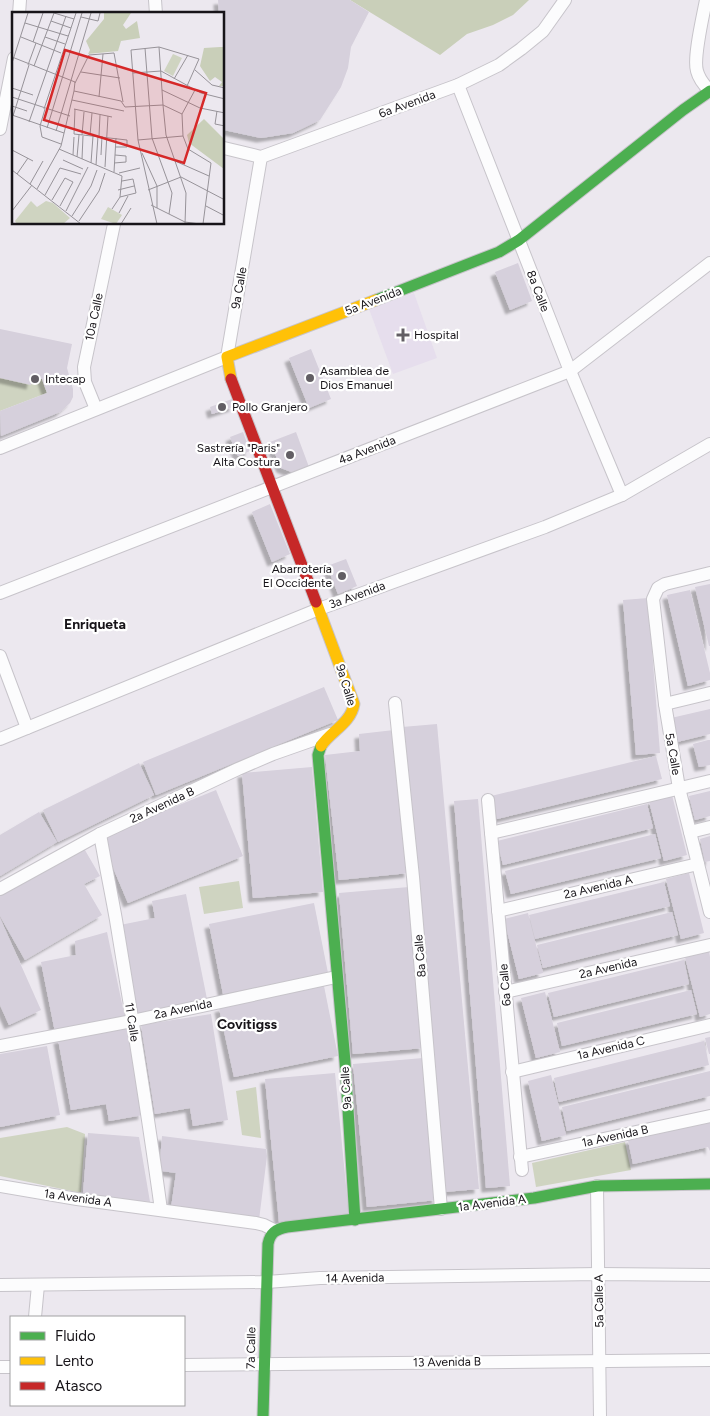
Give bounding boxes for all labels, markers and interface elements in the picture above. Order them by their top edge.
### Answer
inset map [12,12,225,225]
street label: 6a Avenida [377,87,437,121]
street label: 9a Calle [228,265,250,310]
street label: 8a Calle [524,268,552,314]
street label: 5a Avenida [343,284,403,318]
street label: 10a Calle [82,291,106,342]
marker: Hospital [396,328,410,342]
place label: Hospital [414,328,459,342]
place label: Asamblea de Dios Emanuel [320,364,393,392]
place label: Intecap [45,372,86,386]
marker: Asamblea de Dios Emanuel [304,372,316,384]
marker: Intecap [29,373,41,385]
place label: Pollo Granjero [232,400,308,414]
marker: Pollo Granjero [216,401,228,413]
street label: 4a Avenida [337,433,397,467]
place label: Sastrería "Paris" Alta Costura [197,441,280,469]
marker: Sastrería "Paris" Alta Costura [284,449,296,461]
place label: Abarrotería El Occidente [263,562,332,590]
marker: Abarrotería El Occidente [336,570,348,582]
street label: 3a Avenida [327,578,387,612]
district label: Enriqueta [64,616,126,633]
street label: 9a Calle [333,663,359,708]
street label: 5a Calle [662,732,684,777]
street label: 2a Avenida B [128,784,196,826]
street label: 2a Avenida A [562,872,634,902]
street label: 8a Calle [411,934,429,978]
street label: 2a Avenida [578,955,638,981]
street label: 6a Calle [496,963,514,1007]
street label: 2a Avenida [153,996,213,1022]
street label: 11 Calle [122,1001,142,1043]
district label: Covitigss [217,1016,278,1033]
street label: 1a Avenida C [576,1033,646,1063]
street label: 9a Calle [338,1066,354,1110]
street label: 1a Avenida B [580,1122,650,1150]
street label: 1a Avenida A [43,1186,113,1210]
street label: 1a Avenida A [457,1192,527,1214]
street label: 14 Avenida [326,1270,384,1286]
street label: 5a Calle A [592,1274,606,1328]
legend [10,1316,185,1406]
street label: 7a Calle [244,1326,258,1369]
text: Fluido [55,1327,96,1345]
text: Lento [55,1352,94,1370]
street label: 13 Avenida B [413,1354,481,1370]
text: Atasco [55,1377,103,1395]

